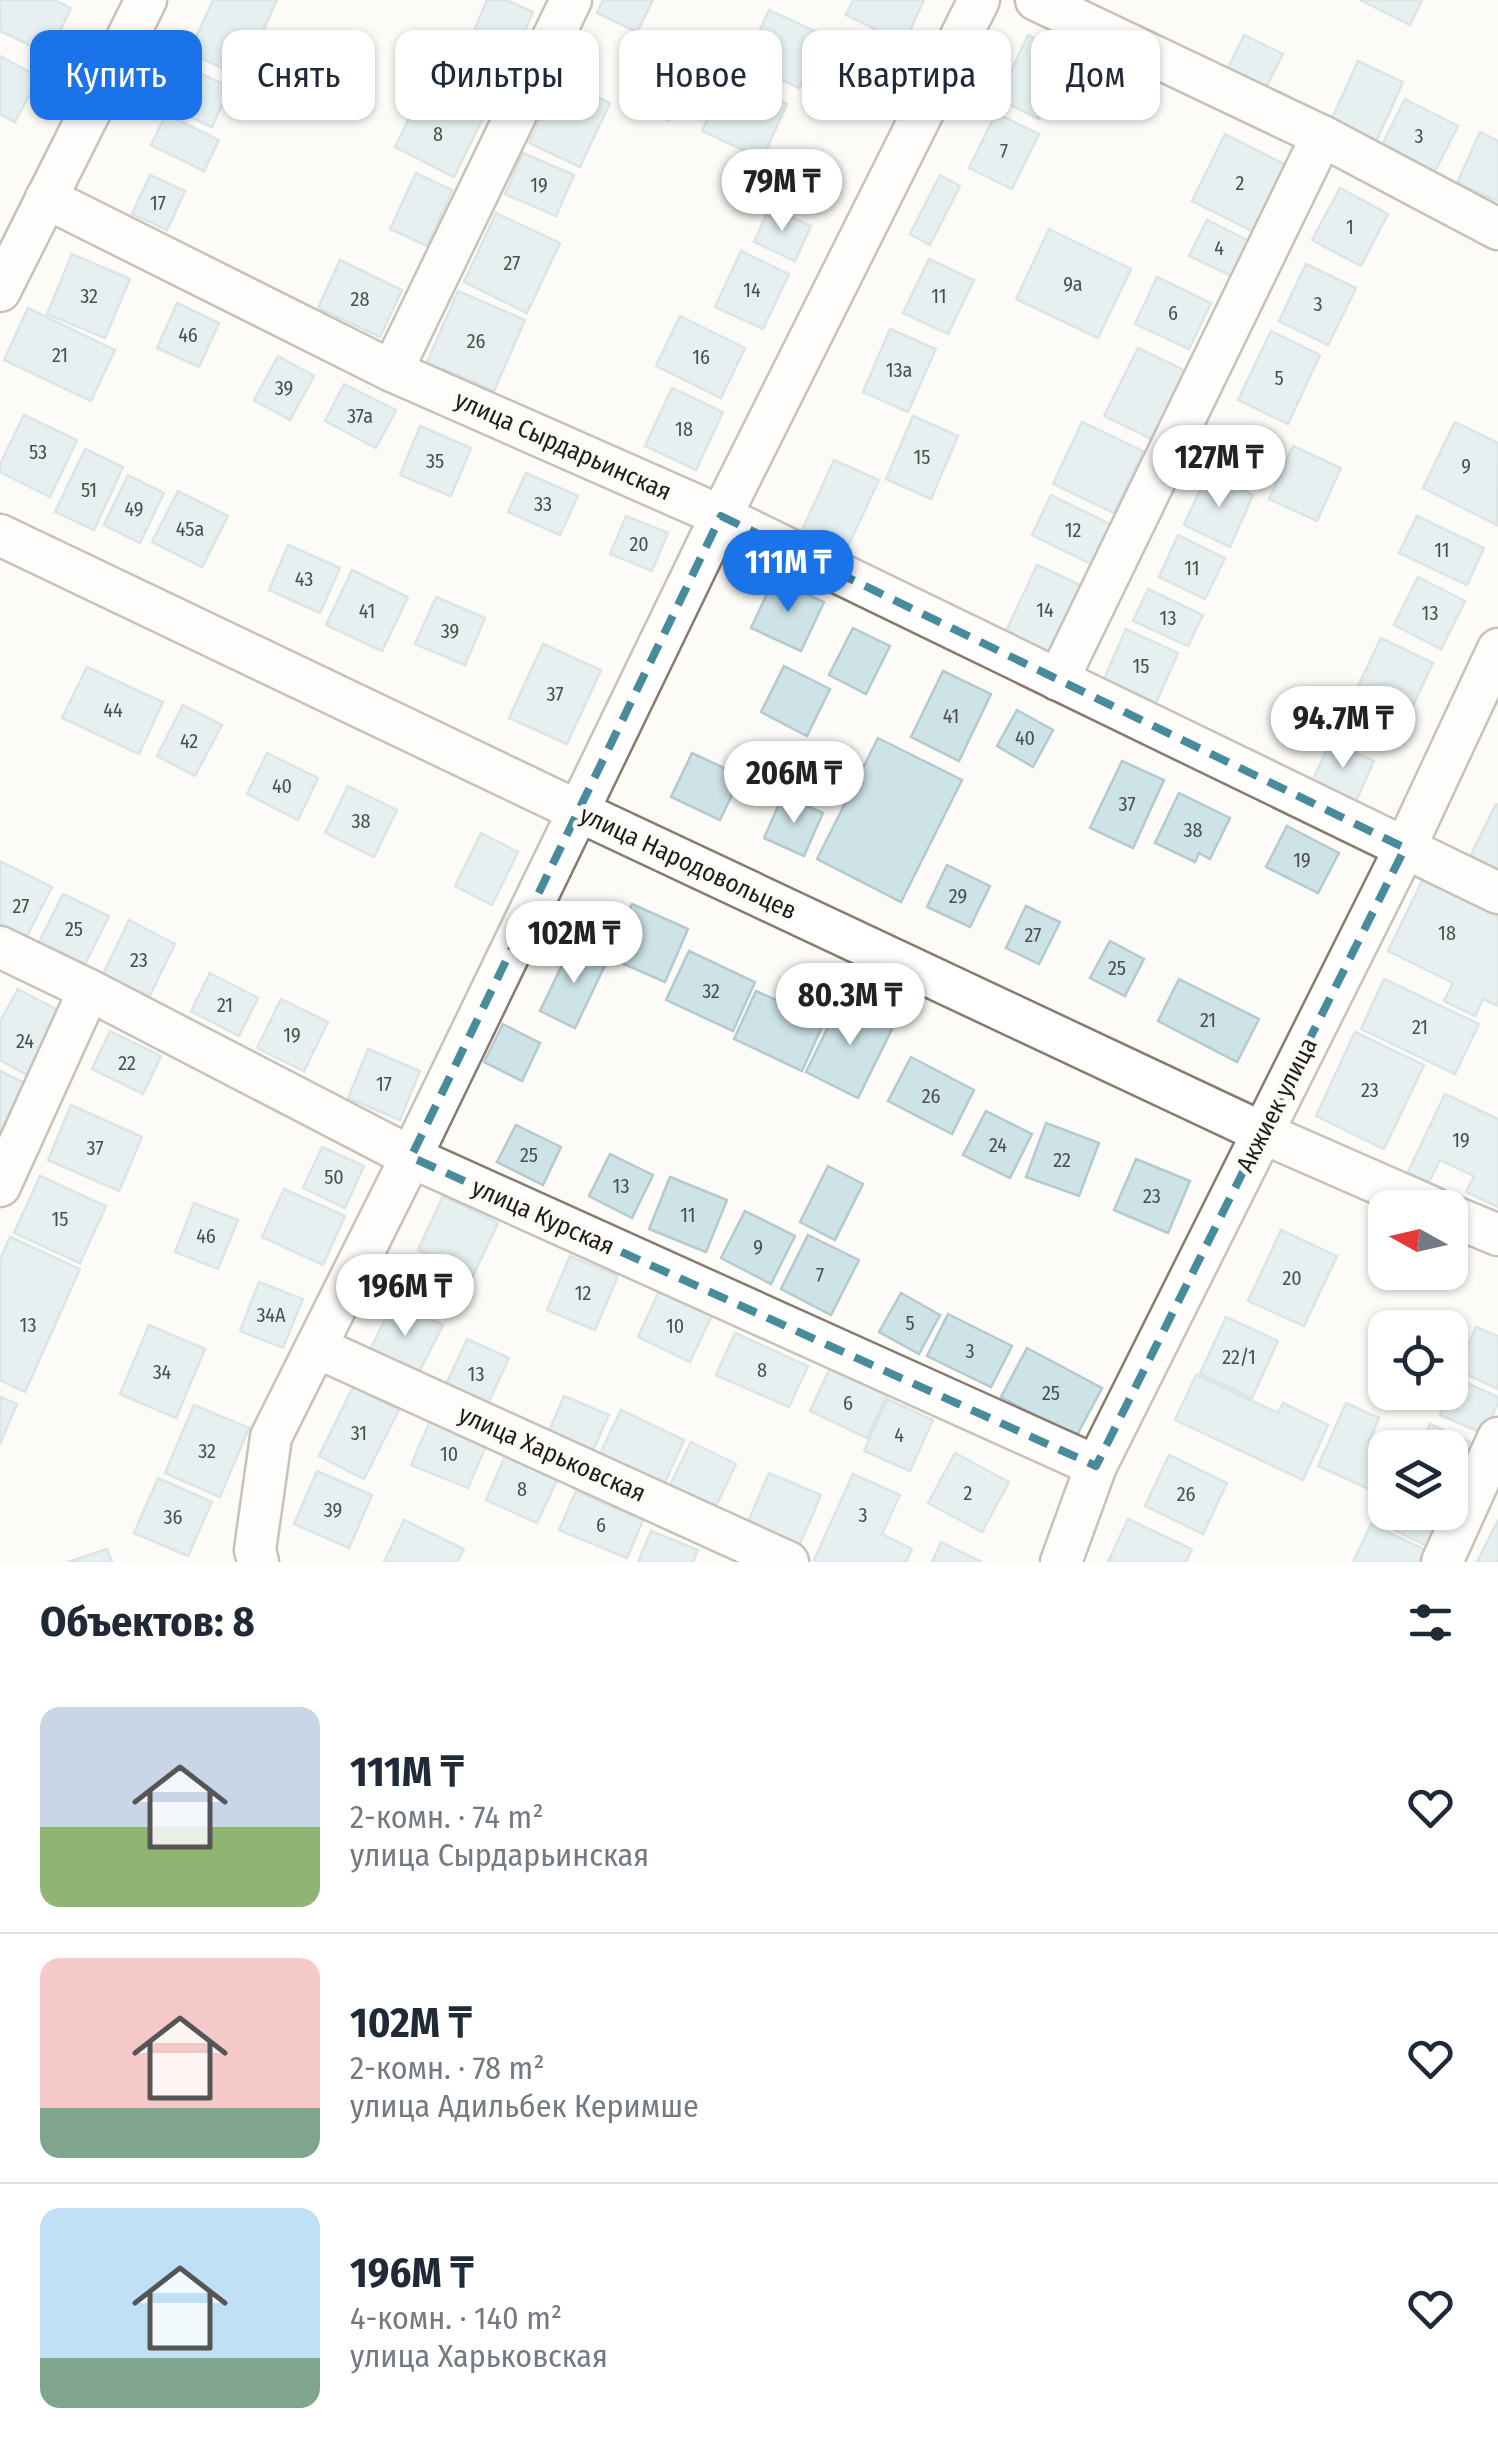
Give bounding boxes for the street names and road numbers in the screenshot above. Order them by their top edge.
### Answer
street label: улица Сырдарьинская [450,385,676,507]
street label: улица Народовольцев [575,800,801,926]
street label: Акжиек улица [1230,1033,1324,1177]
street label: улица Курская [467,1172,619,1262]
street label: улица Харьковская [454,1399,650,1509]

